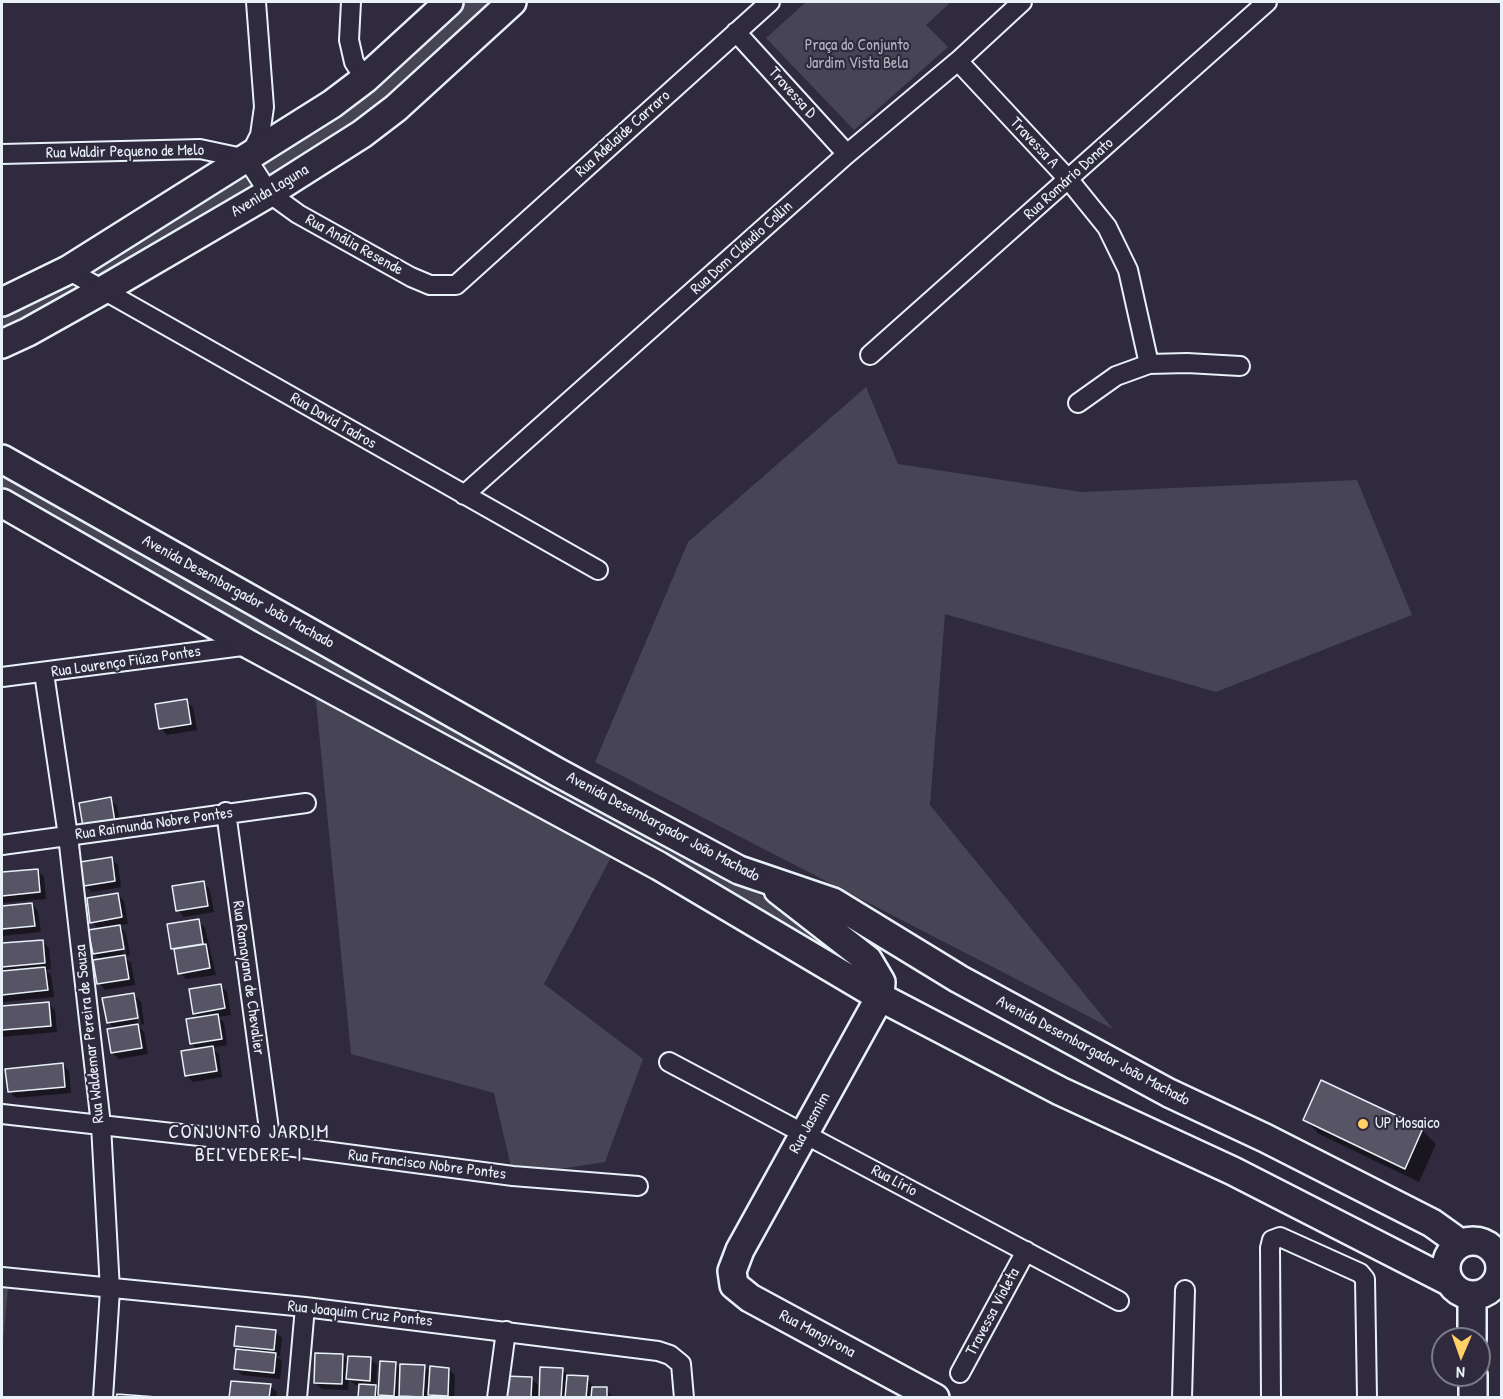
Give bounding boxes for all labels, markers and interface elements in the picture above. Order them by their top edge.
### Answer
park label: Praça do Conjunto Jardim Vista Bela [805,36,909,74]
street label: Travessa D [764,63,820,123]
street label: Rua Adelaide Carraro [572,86,674,182]
street label: Travessa A [1006,114,1062,172]
street label: Rua Romário Donato [1020,134,1118,224]
street label: Rua Waldir Pequeno de Melo [46,141,204,163]
street label: Avenida Laguna [228,160,312,222]
street label: Rua Dom Cláudio Collin [687,197,797,299]
street label: Rua Anália Resende [302,210,406,280]
street label: Rua David Tadros [287,389,379,453]
street label: Avenida Desembargador João Machado [139,531,337,653]
street label: Rua Lourenço Fiúza Pontes [50,642,202,682]
street label: Avenida Desembargador João Machado [563,768,763,886]
street label: Rua Raimunda Nobre Pontes [74,803,234,845]
street label: Rua Ramayana de Chevalier [228,900,268,1056]
street label: Rua Waldemar Pereira de Souza [71,944,109,1124]
street label: Avenida Desembargador João Machado [993,992,1193,1110]
street label: Rua Jasmim [785,1089,835,1157]
place label: UP Mosaico [1375,1114,1440,1134]
marker: UP Mosaico [1356,1117,1370,1131]
district label: CONJUNTO JARDIM BELVEDERE I [168,1121,330,1168]
street label: Rua Francisco Nobre Pontes [347,1146,507,1184]
street label: Rua Lírio [868,1161,920,1201]
street label: Travessa Violeta [962,1265,1024,1359]
street label: Rua Joaquim Cruz Pontes [287,1297,433,1331]
street label: Rua Mangirona [776,1306,858,1362]
north arrow [1431,1327,1491,1387]
text: N [1456,1362,1465,1384]

